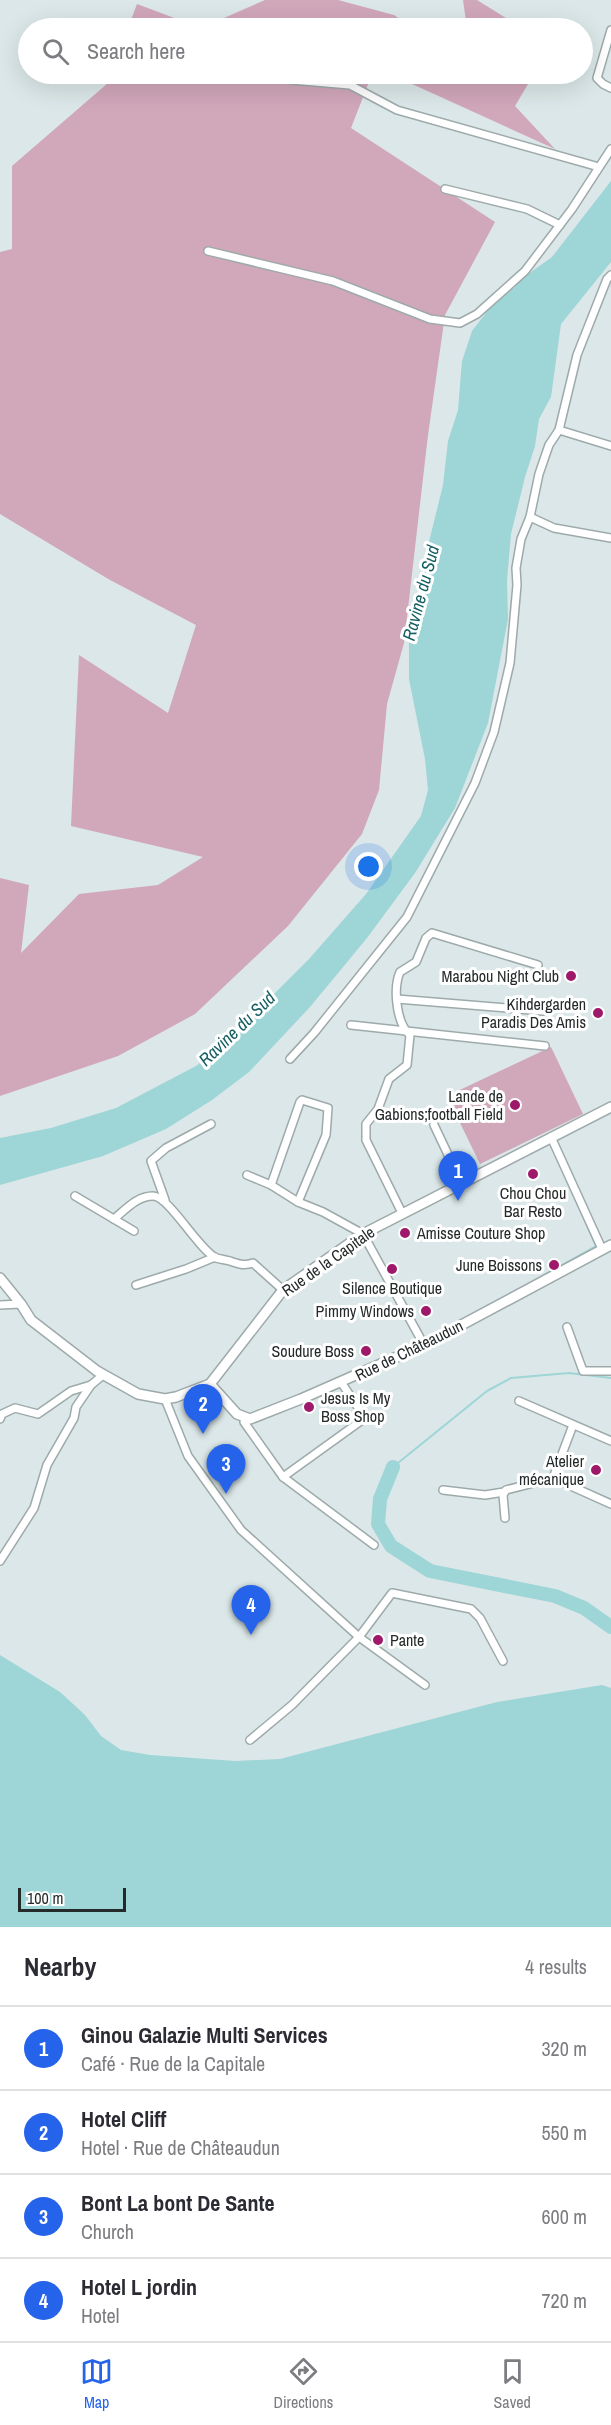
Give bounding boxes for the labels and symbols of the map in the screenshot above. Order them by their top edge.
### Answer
water label: Ravine du Sud [396,542,445,643]
your location [354,852,383,881]
place label: Marabou Night Club [442,965,559,987]
marker: Marabou Night Club [564,969,578,983]
water label: Ravine du Sud [193,985,281,1072]
place label: Kihdergarden Paradis Des Amis [481,993,586,1033]
marker: Kihdergarden Paradis Des Amis [591,1006,605,1020]
place label: Lande de Gabions;football Field [375,1085,503,1125]
marker: Lande de Gabions;football Field [508,1098,522,1112]
pin: 1 [438,1152,478,1201]
marker: Chou Chou Bar Resto [526,1167,540,1181]
place label: Chou Chou Bar Resto [500,1182,566,1222]
street label: Rue de la Capitale [277,1221,379,1301]
place label: Amisse Couture Shop [416,1222,545,1244]
marker: Amisse Couture Shop [398,1226,412,1240]
place label: June Boissons [456,1254,542,1276]
marker: June Boissons [547,1258,561,1272]
marker: Silence Boutique [385,1262,399,1276]
place label: Silence Boutique [342,1277,442,1299]
place label: Pimmy Windows [316,1300,414,1322]
marker: Pimmy Windows [419,1304,433,1318]
street label: Rue de Châteaudun [351,1314,467,1386]
place label: Soudure Boss [272,1340,354,1362]
marker: Soudure Boss [359,1344,373,1358]
pin: 2 [184,1384,222,1434]
place label: Jesus Is My Boss Shop [321,1387,391,1427]
marker: Jesus Is My Boss Shop [302,1400,316,1414]
pin: 3 [206,1444,246,1494]
place label: Atelier mécanique [519,1450,585,1490]
marker: Atelier mécanique [589,1463,603,1477]
pin: 4 [232,1586,270,1635]
place label: Pante [390,1629,424,1651]
marker: Pante [371,1633,385,1647]
scale bar [18,1885,126,1912]

